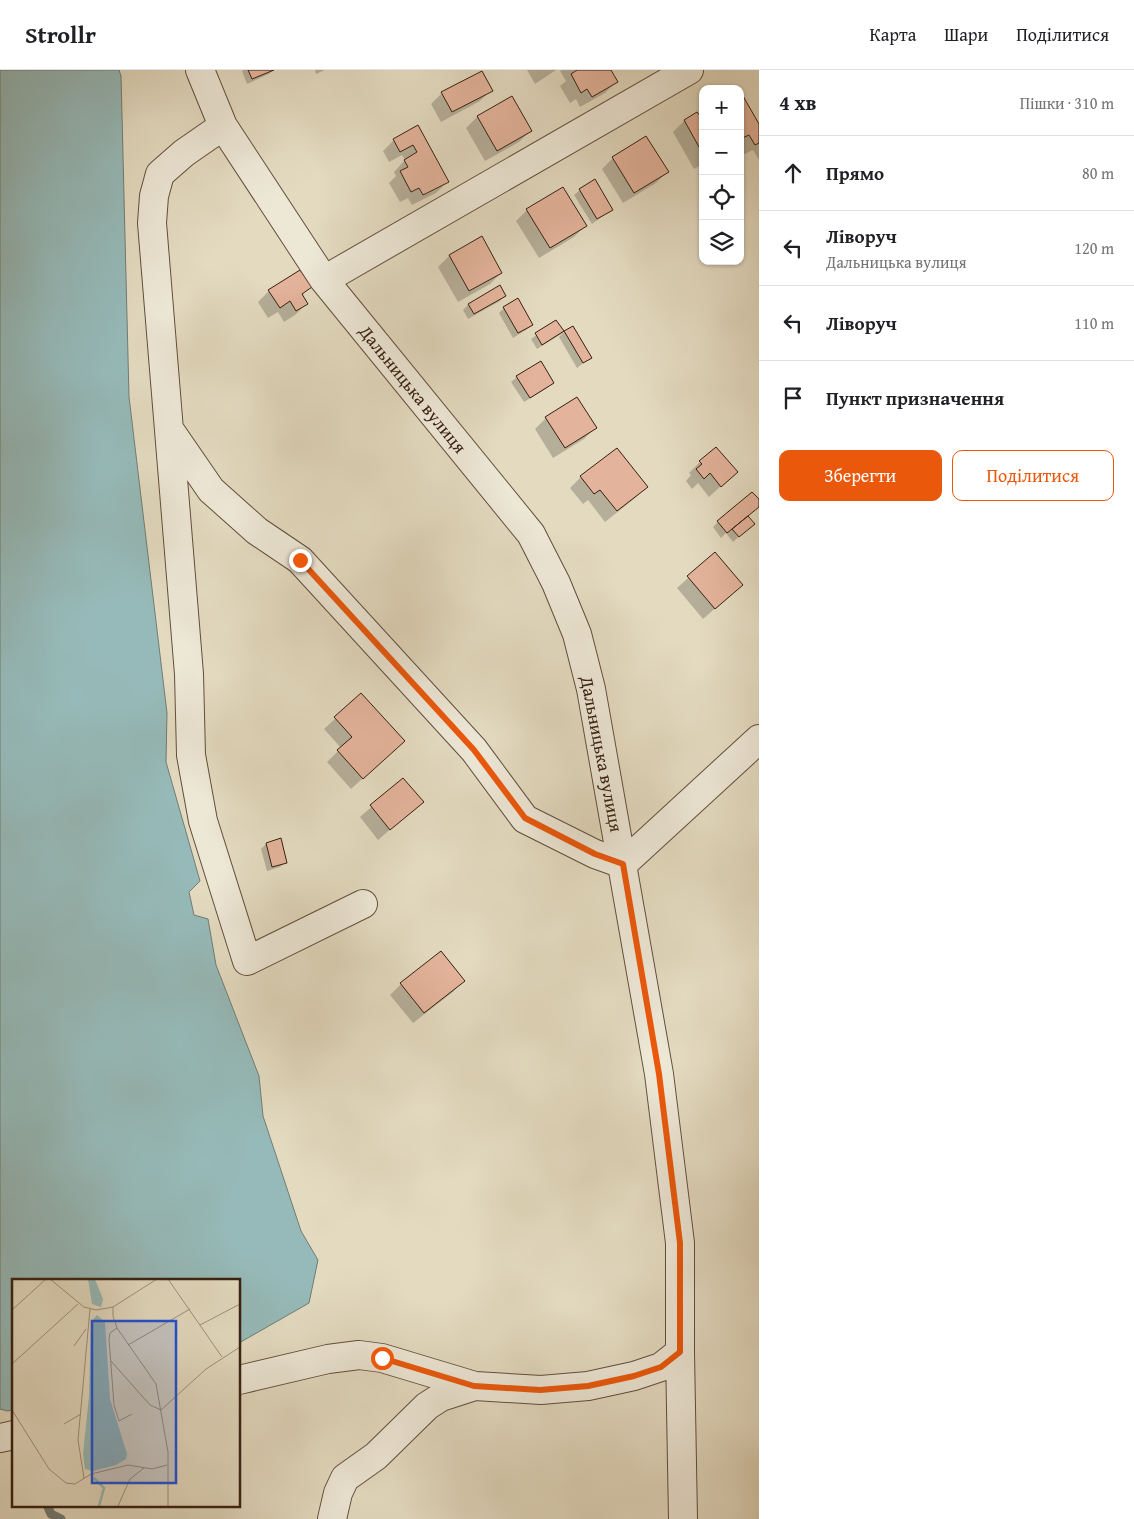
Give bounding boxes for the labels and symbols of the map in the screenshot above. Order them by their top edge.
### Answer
street label: Дальницька вулиця [352,318,473,459]
route end [289,549,312,572]
street label: Дальницька вулиця [573,673,630,834]
inset map [12,1279,240,1506]
route start [371,1347,394,1370]

